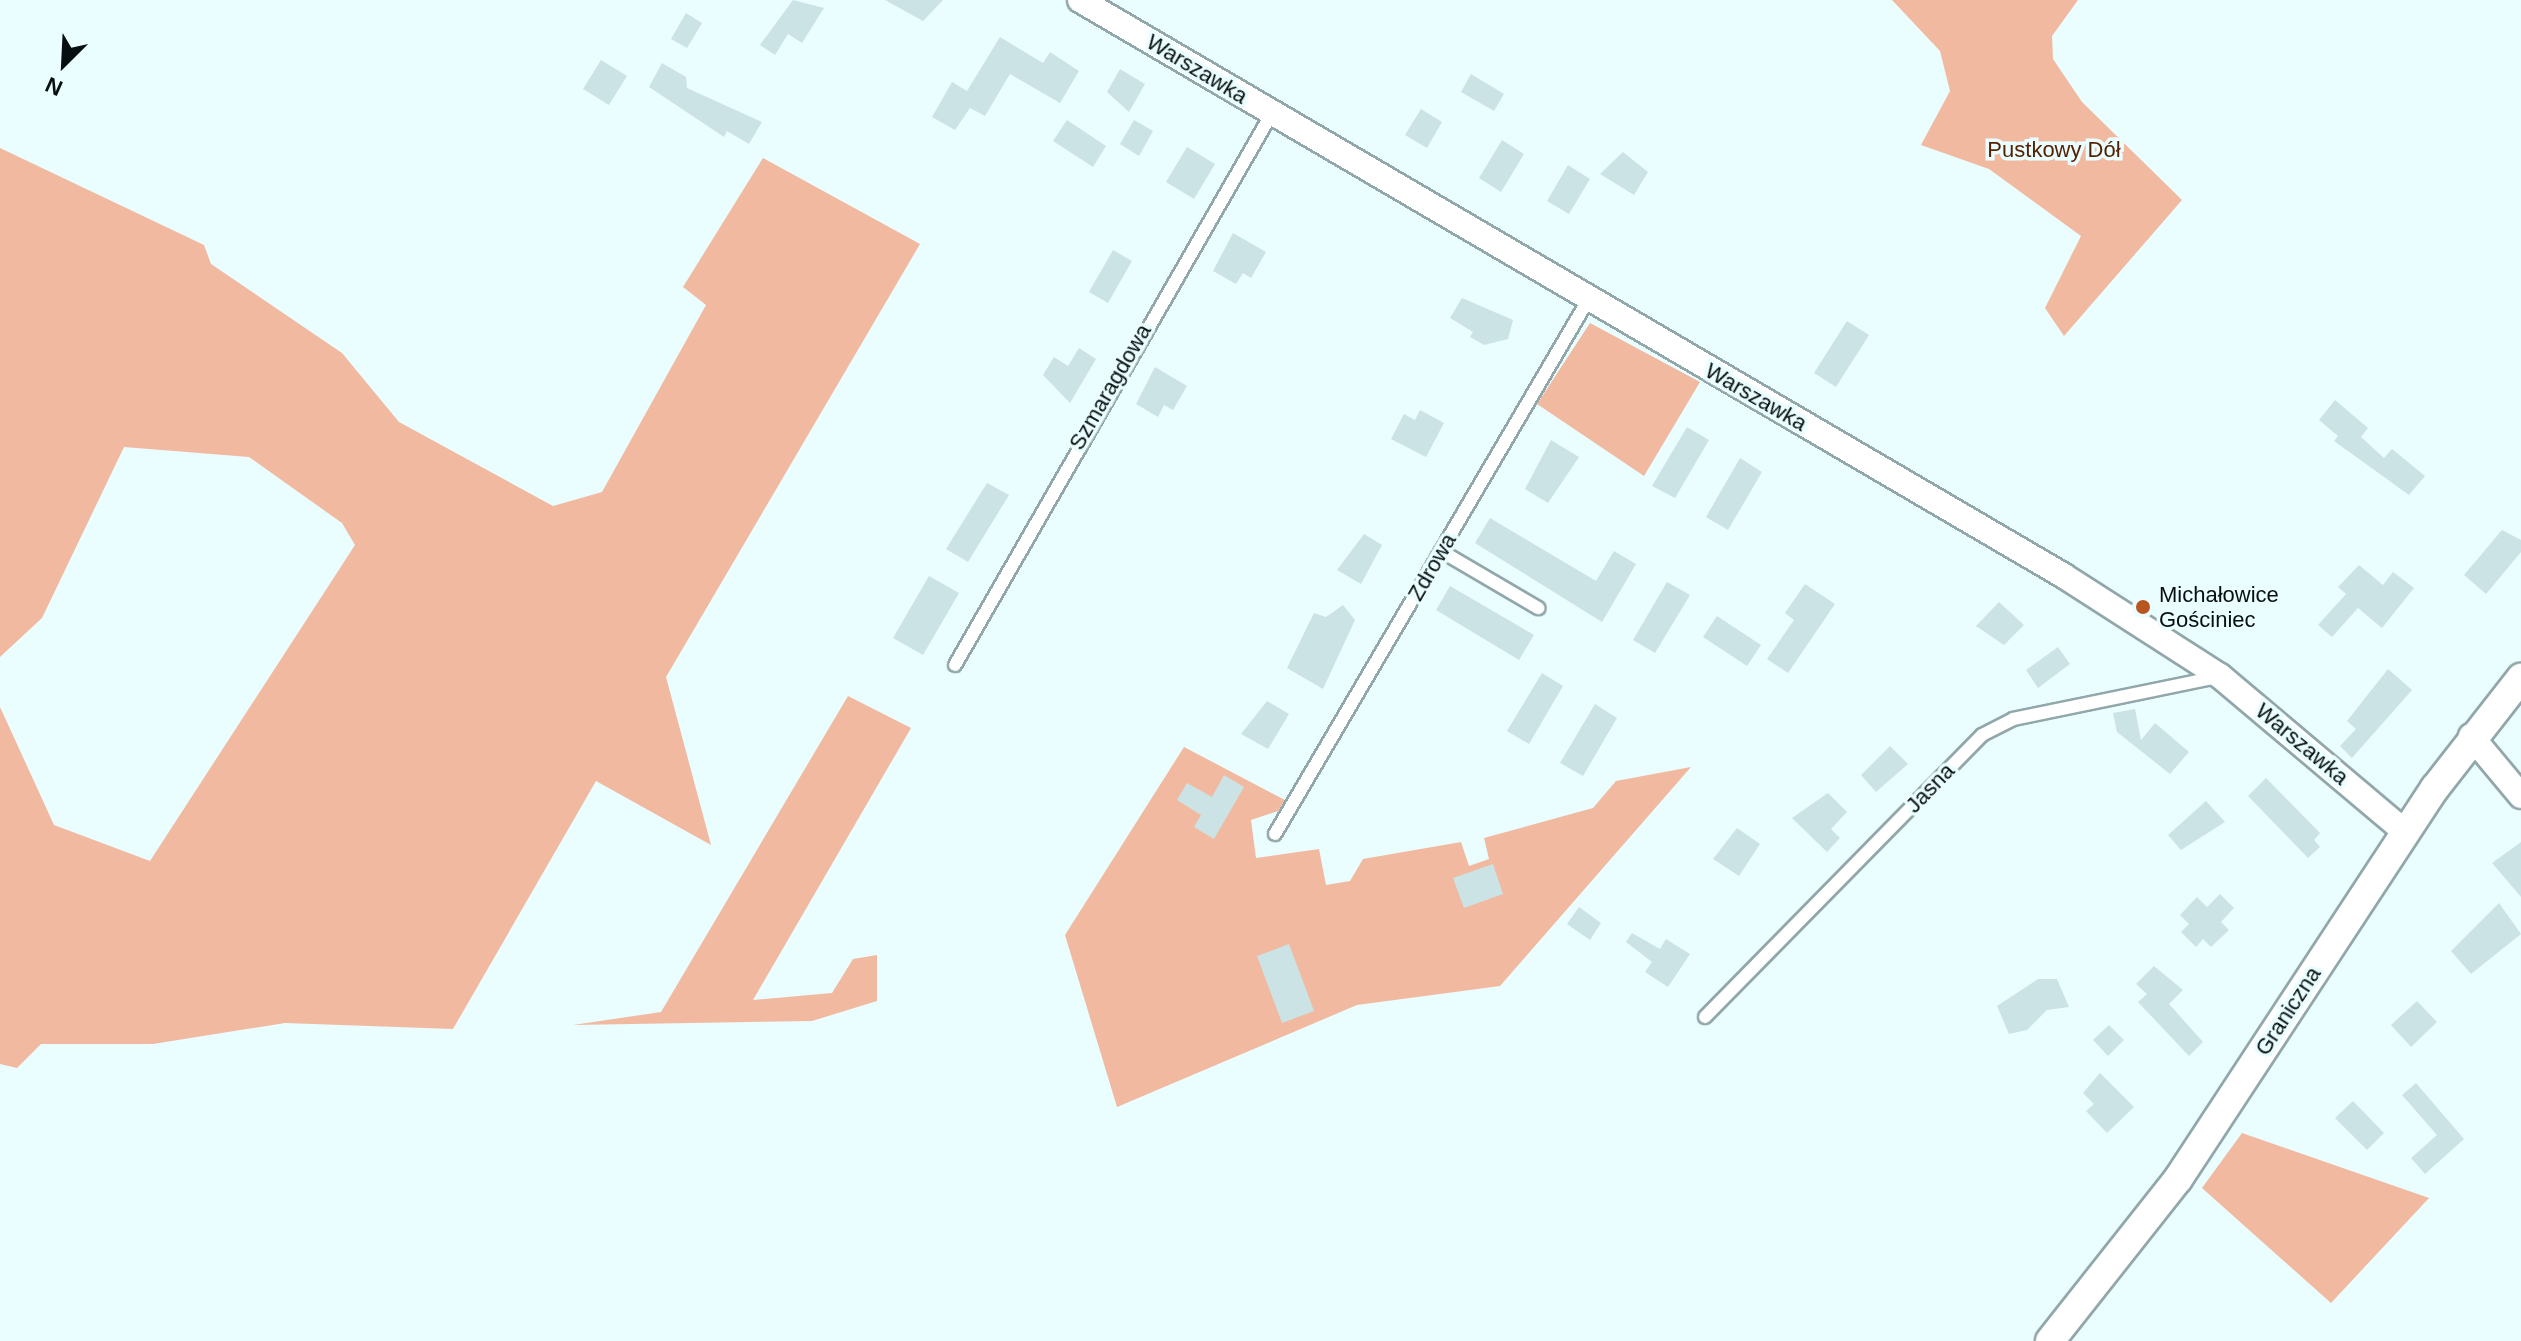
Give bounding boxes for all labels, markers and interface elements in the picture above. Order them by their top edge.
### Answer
north arrow [24,24,104,104]
street label: Warszawka [1142,29,1252,109]
text: N [42,72,66,101]
park label: Pustkowy Dół [1987,137,2121,163]
street label: Szmaragdowa [1063,320,1157,454]
street label: Warszawka [1701,357,1811,437]
street label: Zdrowa [1402,529,1462,605]
place label: Michałowice Gościniec [2159,581,2279,632]
marker: Michałowice Gościniec [2134,598,2152,616]
street label: Warszawka [2250,698,2354,790]
street label: Jasna [1900,758,1960,818]
street label: Graniczna [2250,962,2326,1060]

